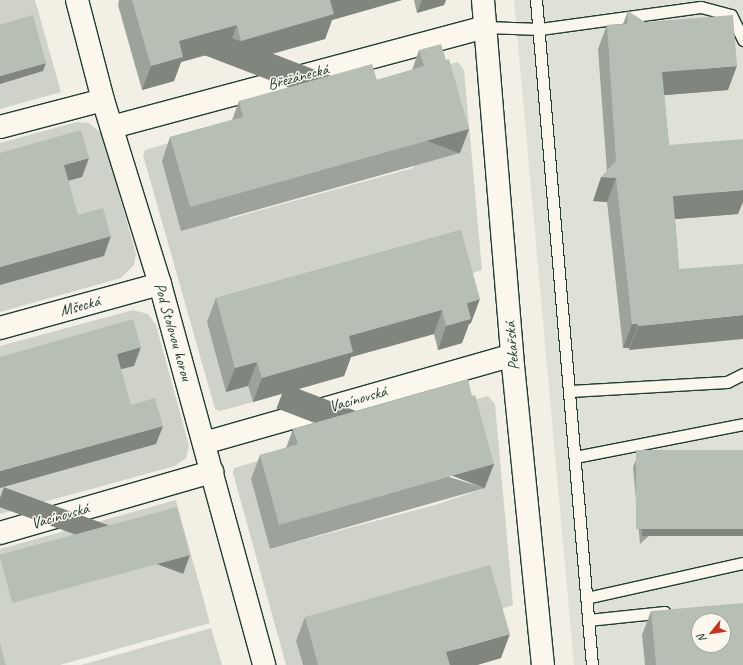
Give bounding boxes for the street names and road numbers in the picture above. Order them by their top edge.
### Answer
street label: Břežánecká [265,60,331,94]
street label: Pod Stolovou horou [150,281,196,383]
street label: Mšecká [58,291,102,321]
street label: Pekařská [500,321,524,371]
street label: Vacínovská [327,382,389,416]
street label: Vacínovská [29,499,91,533]

